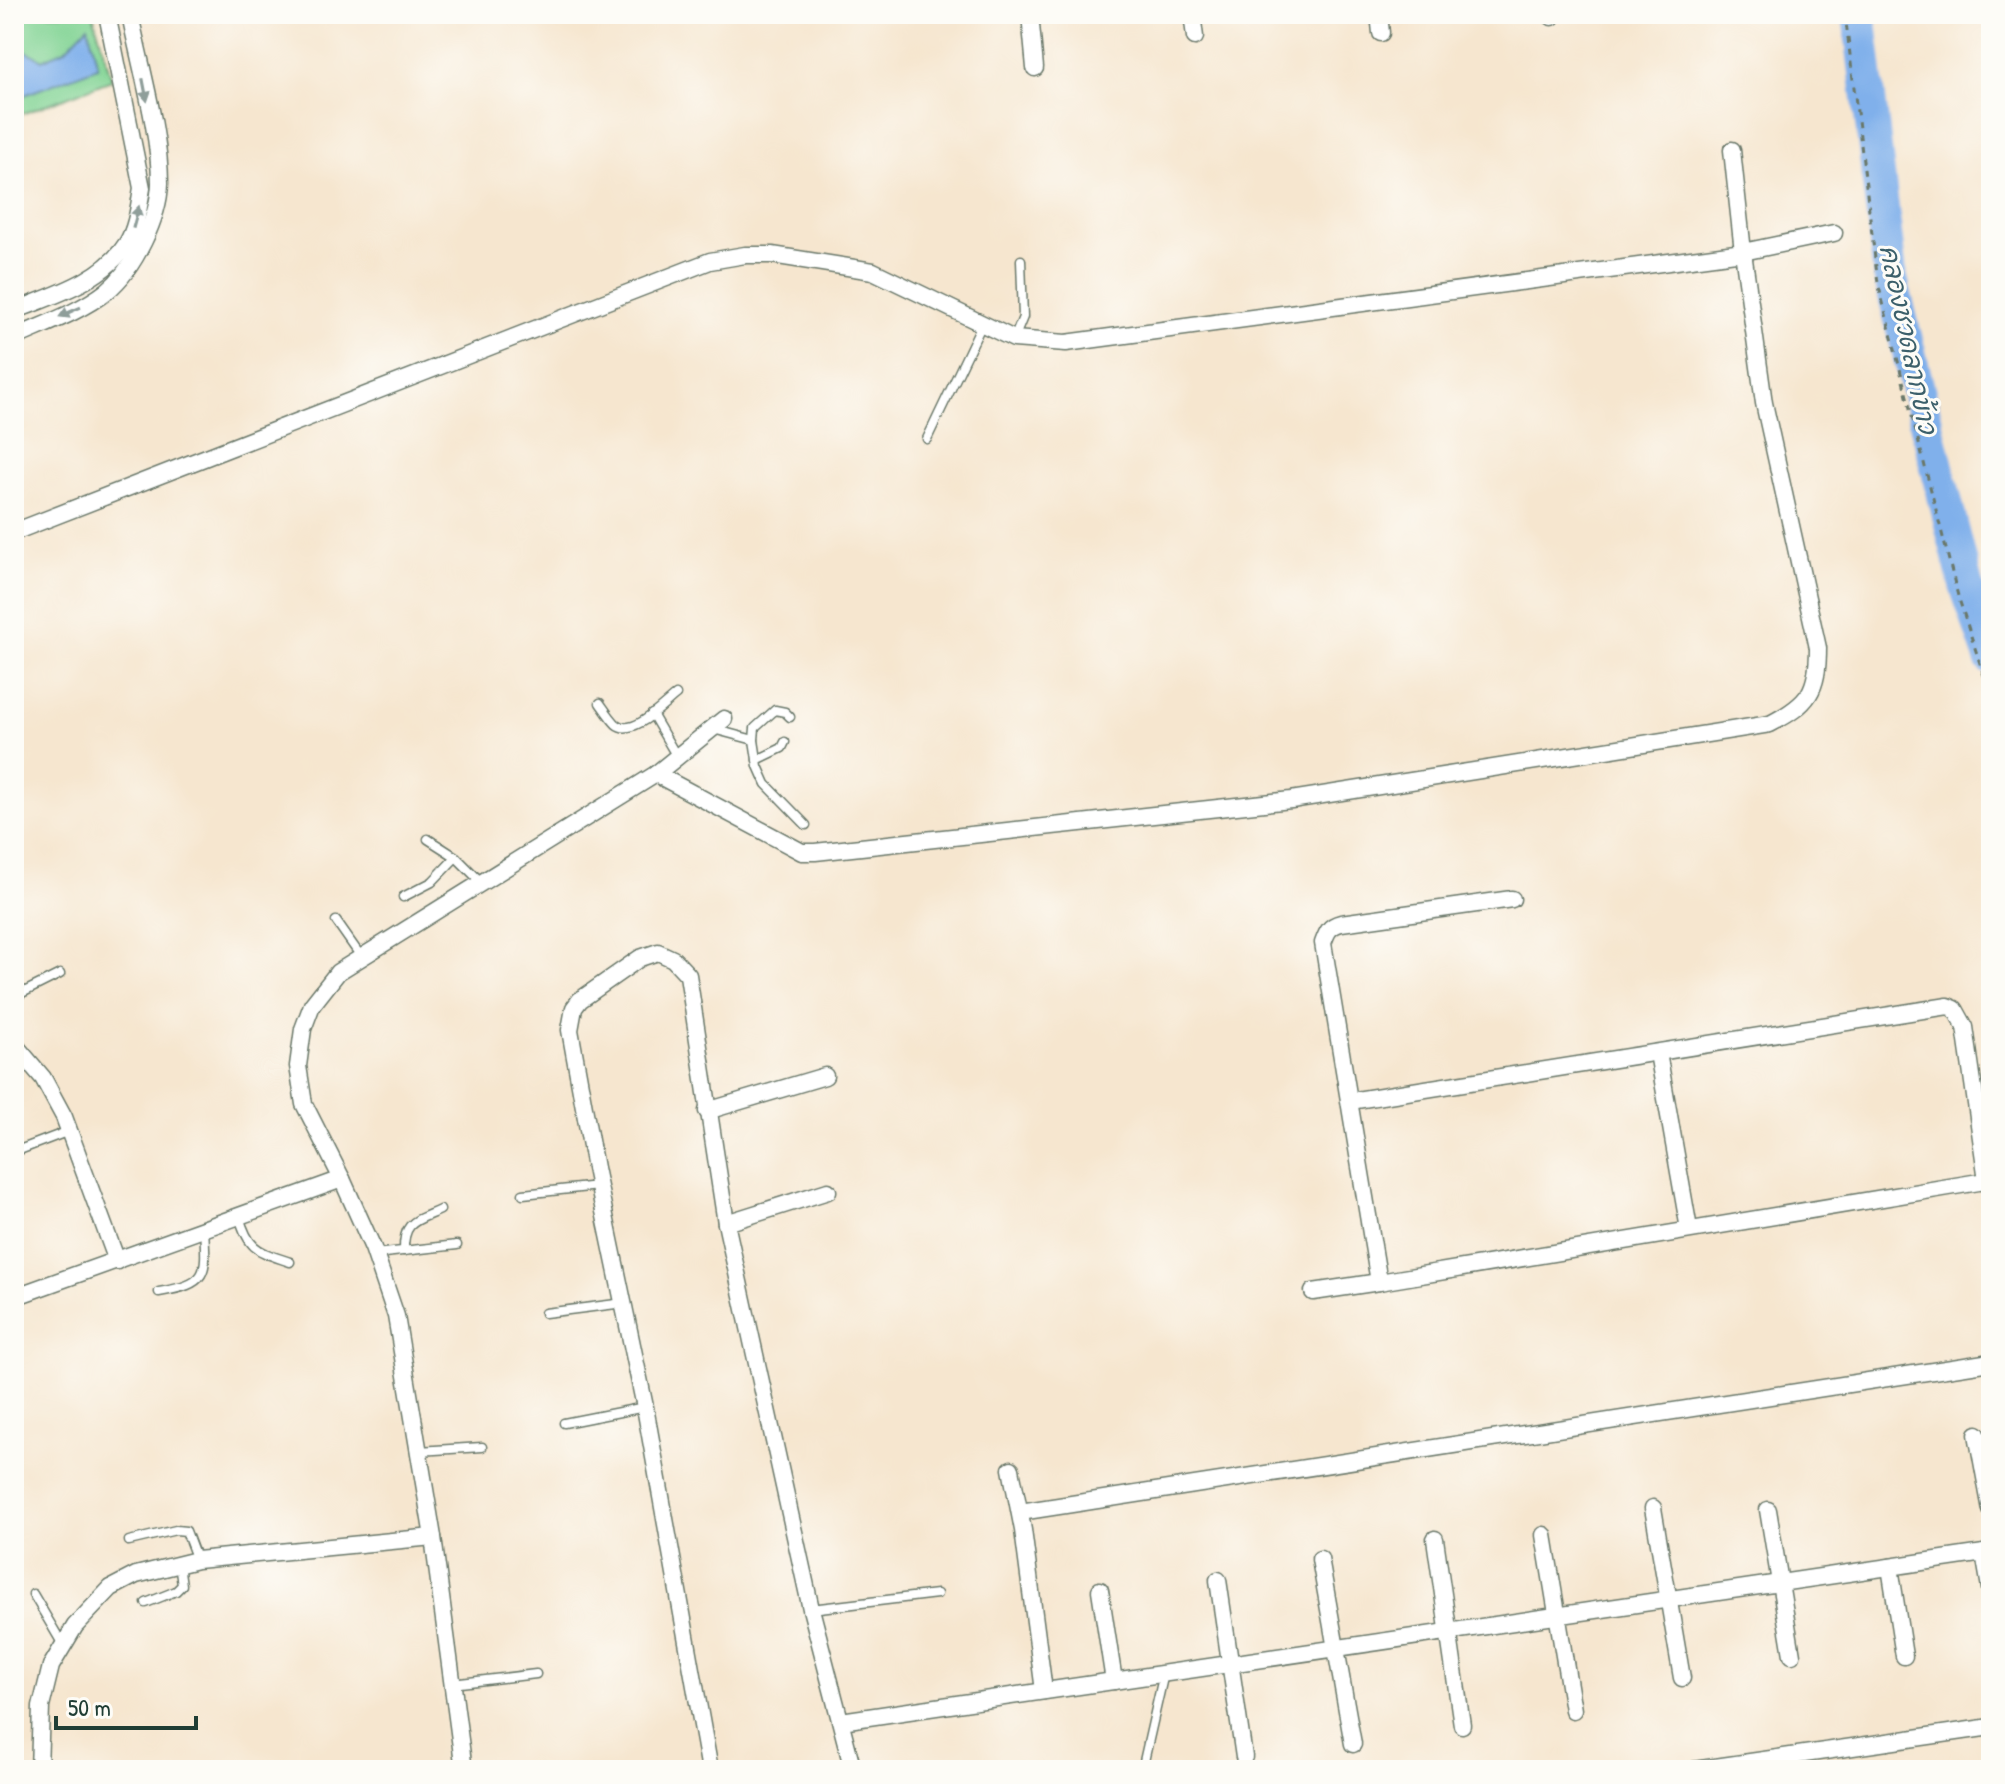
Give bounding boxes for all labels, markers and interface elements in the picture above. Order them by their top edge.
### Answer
one-way arrow [139,78,152,103]
one-way arrow [130,204,143,228]
water label: คลองชวดลากข้าว [1872,242,1946,438]
one-way arrow [58,306,82,319]
scale bar [56,1680,196,1730]
text: 50 m [68,1691,111,1723]

